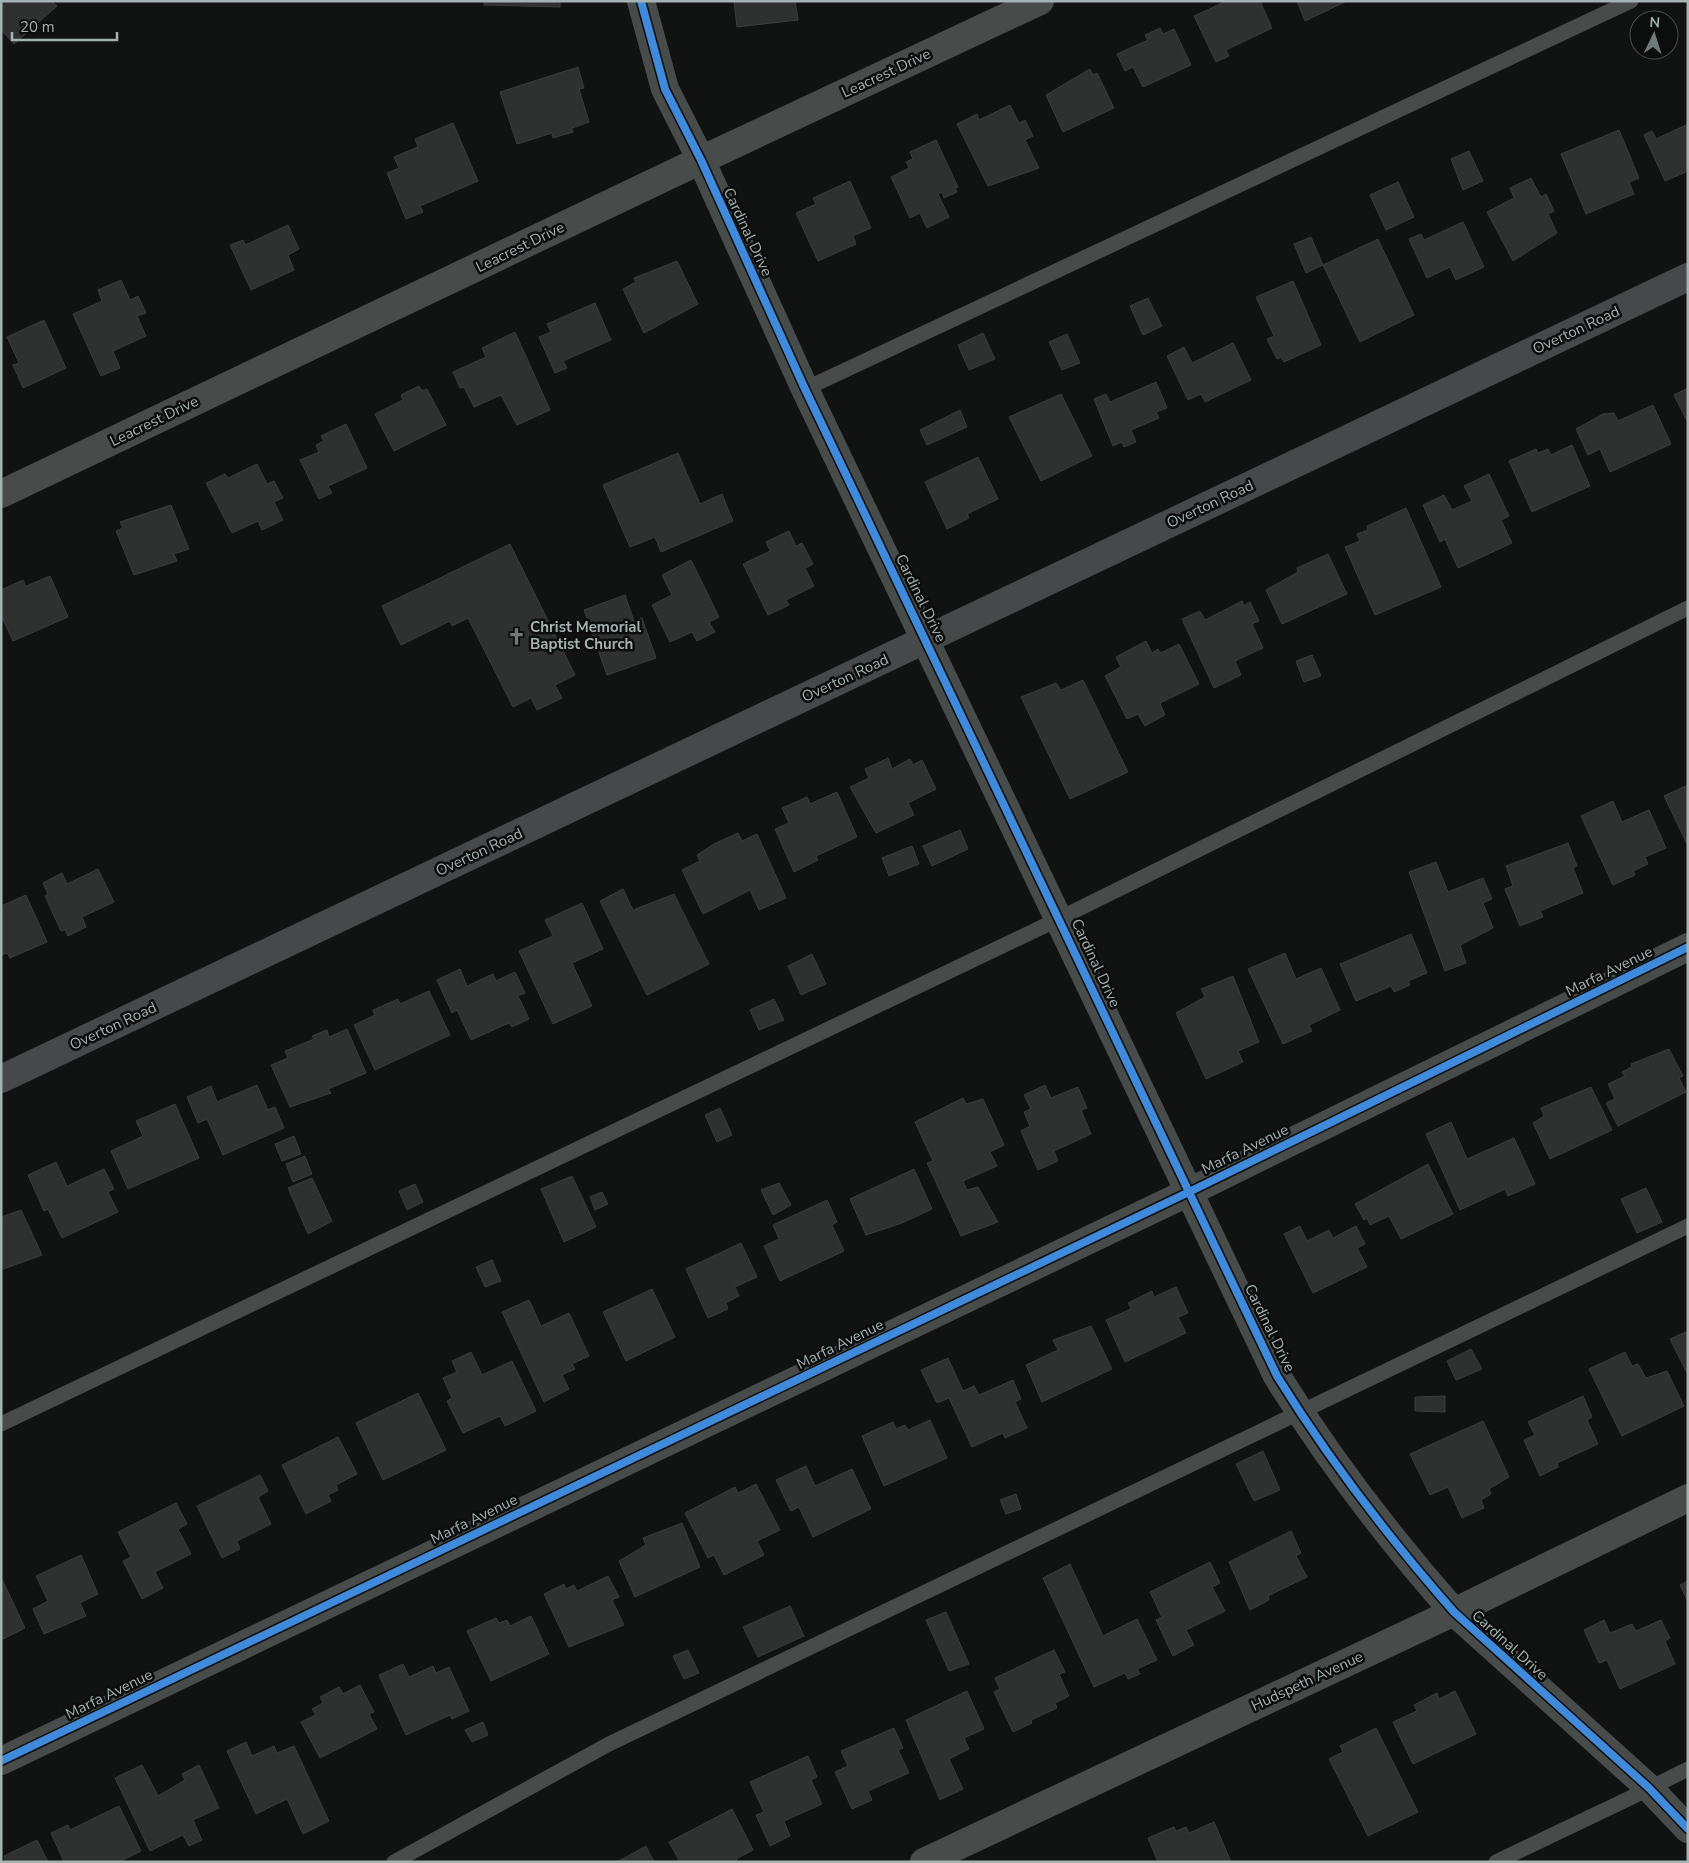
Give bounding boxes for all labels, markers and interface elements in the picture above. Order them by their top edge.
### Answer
scale bar [12,10,118,42]
north arrow [1629,10,1679,60]
text: N [1649,13,1661,32]
text: 20 m [20,17,55,37]
street label: Leacrest Drive [838,44,934,102]
street label: Cardinal Drive [719,184,777,280]
street label: Leacrest Drive [472,217,568,277]
street label: Overton Road [1529,301,1623,359]
street label: Leacrest Drive [106,391,202,451]
street label: Overton Road [1163,475,1257,533]
street label: Cardinal Drive [891,551,951,645]
place label: Christ Memorial Baptist Church [530,617,642,654]
church icon: Christ Memorial Baptist Church [506,626,526,646]
street label: Overton Road [798,649,892,707]
street label: Overton Road [432,823,526,881]
street label: Cardinal Drive [1067,915,1125,1011]
street label: Marfa Avenue [1562,941,1656,1001]
street label: Overton Road [66,997,160,1055]
street label: Marfa Avenue [1198,1119,1292,1179]
street label: Cardinal Drive [1240,1281,1300,1375]
street label: Marfa Avenue [793,1314,887,1374]
street label: Marfa Avenue [427,1489,521,1549]
street label: Cardinal Drive [1468,1606,1552,1684]
street label: Hudspeth Avenue [1248,1646,1366,1716]
street label: Marfa Avenue [62,1664,156,1724]

